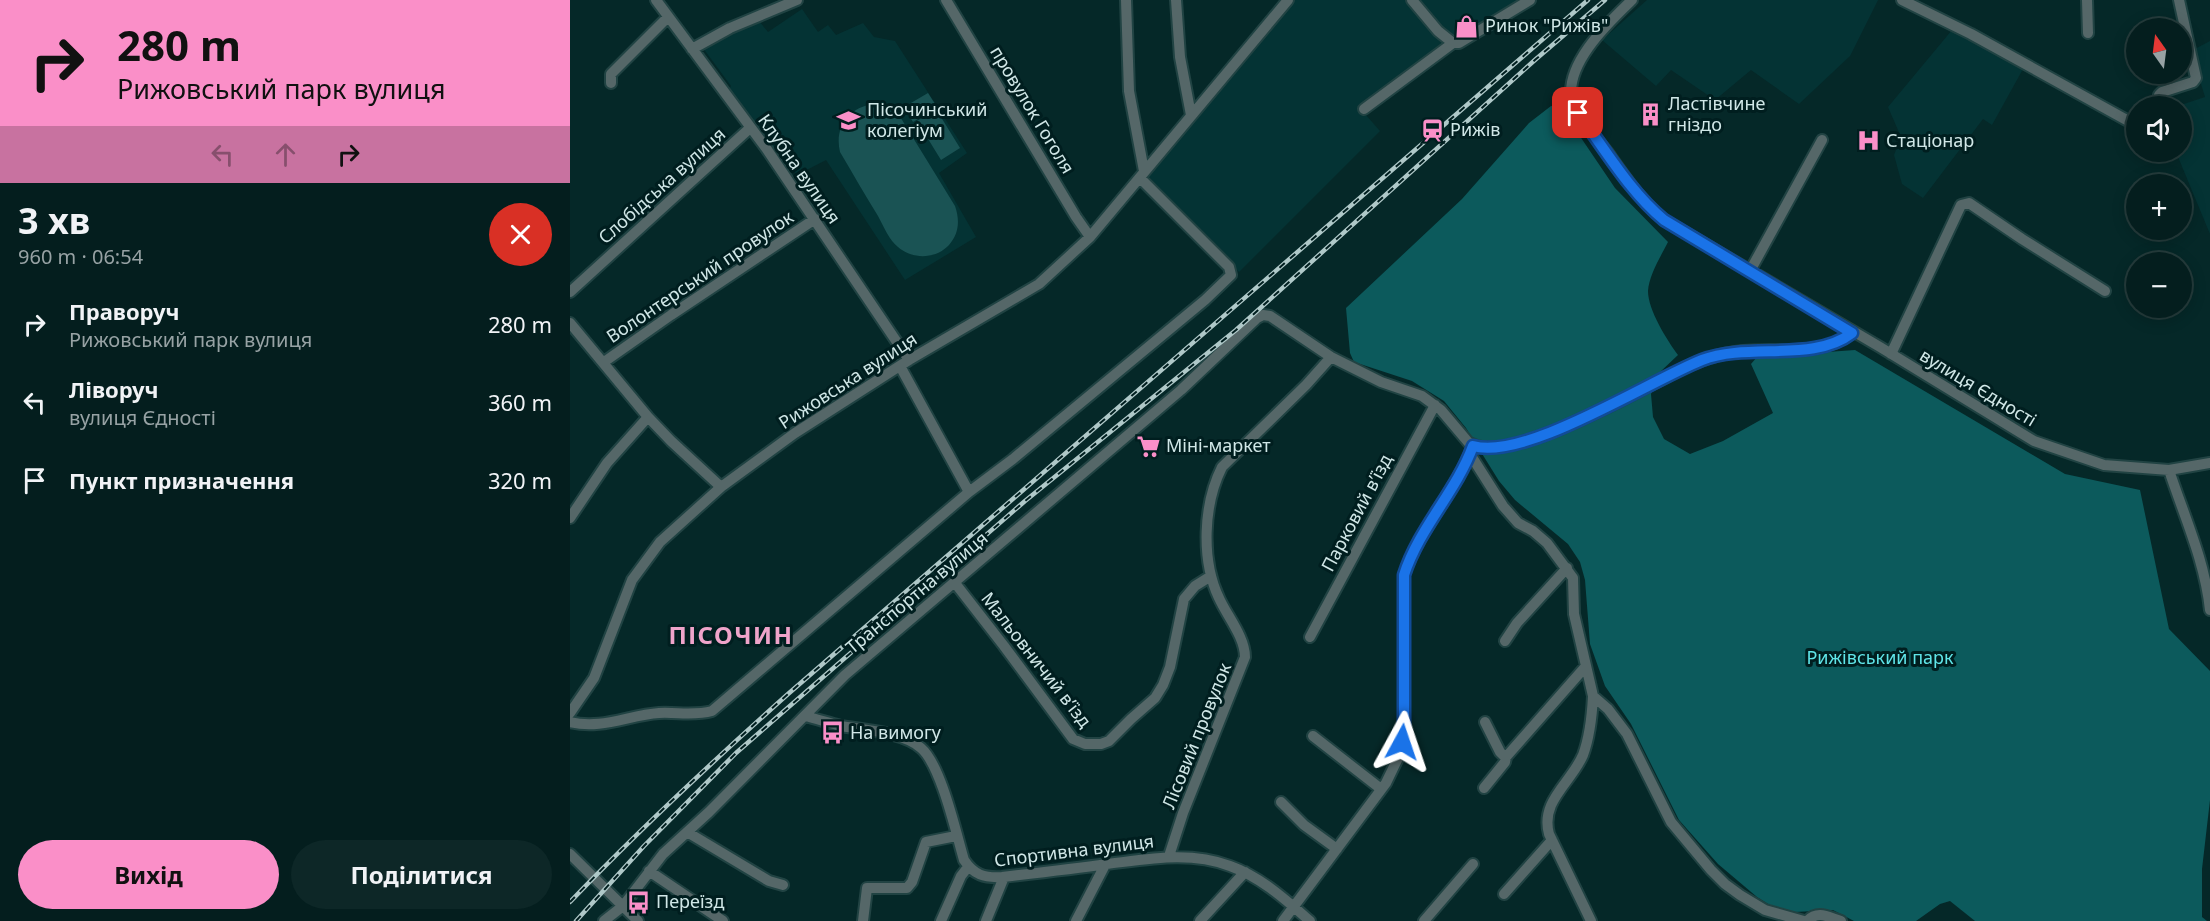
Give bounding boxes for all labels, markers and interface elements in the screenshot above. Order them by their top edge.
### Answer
shop icon: Ринок "Рижів" [1454,13,1480,39]
place label: Ринок "Рижів" [1485,13,1608,37]
text: 280 m [117,16,241,73]
north arrow [2126,18,2192,84]
map controls [2126,18,2192,318]
icon: right [18,24,96,102]
street label: провулок Гоголя [985,41,1080,178]
text: Рижовський парк вулиця [117,70,445,107]
pin [1552,87,1603,138]
place label: Ластівчине гніздо [1668,91,1765,136]
icon: arrive [1561,96,1594,129]
button: sound [2126,96,2192,162]
place label: Пісочинський колегіум [867,97,987,142]
building icon: Ластівчине гніздо [1637,101,1663,127]
school or university icon: Пісочинський колегіум [836,107,862,133]
street label: Клубна вулиця [753,109,847,228]
station icon: Рижів [1419,117,1445,143]
place label: Рижів [1450,117,1501,141]
street label: Слобідська вулиця [593,122,730,249]
hospital icon: Стаціонар [1855,128,1881,154]
place label: Стаціонар [1886,128,1974,152]
icon: left [206,138,239,171]
icon: ahead [269,138,302,171]
icon: right [332,138,365,171]
button: + [2126,174,2192,240]
text: 3 хв [18,196,90,245]
button: close [489,203,552,266]
street label: Волонтерський провулок [601,204,798,348]
text: 960 m · 06:54 [18,243,143,270]
button: − [2126,252,2192,318]
text: Праворуч [69,296,180,326]
icon: right [18,308,51,341]
text: 280 m [488,309,552,339]
text: Рижовський парк вулиця [69,326,312,353]
street label: Рижовська вулиця [774,326,921,434]
street label: вулиця Єдності [1916,343,2041,431]
text: Ліворуч [69,374,159,404]
icon: left [18,386,51,419]
text: 360 m [488,387,552,417]
text: вулиця Єдності [69,404,216,431]
supermarket icon: Міні-маркет [1135,433,1161,459]
place label: Міні-маркет [1166,433,1271,457]
street label: Парковий в’їзд [1315,450,1397,575]
icon: arrive [18,464,51,497]
text: Пункт призначення [69,465,294,495]
text: 320 m [488,465,552,495]
street label: Транспортна вулиця [840,526,992,659]
street label: Мальовничий в’їзд [976,587,1097,732]
district label: ПІСОЧИН [669,618,793,651]
park label: Рижівський парк [1806,645,1954,669]
street label: Лісовий провулок [1156,659,1236,812]
position arrow [1370,710,1434,774]
bus stop icon: На вимогу [819,720,845,746]
place label: На вимогу [850,720,942,744]
street label: Спортивна вулиця [993,828,1155,872]
button: Вихід [18,840,279,909]
button: Поділитися [291,840,552,909]
bus stop icon: Переїзд [625,889,651,915]
place label: Переїзд [656,889,724,913]

